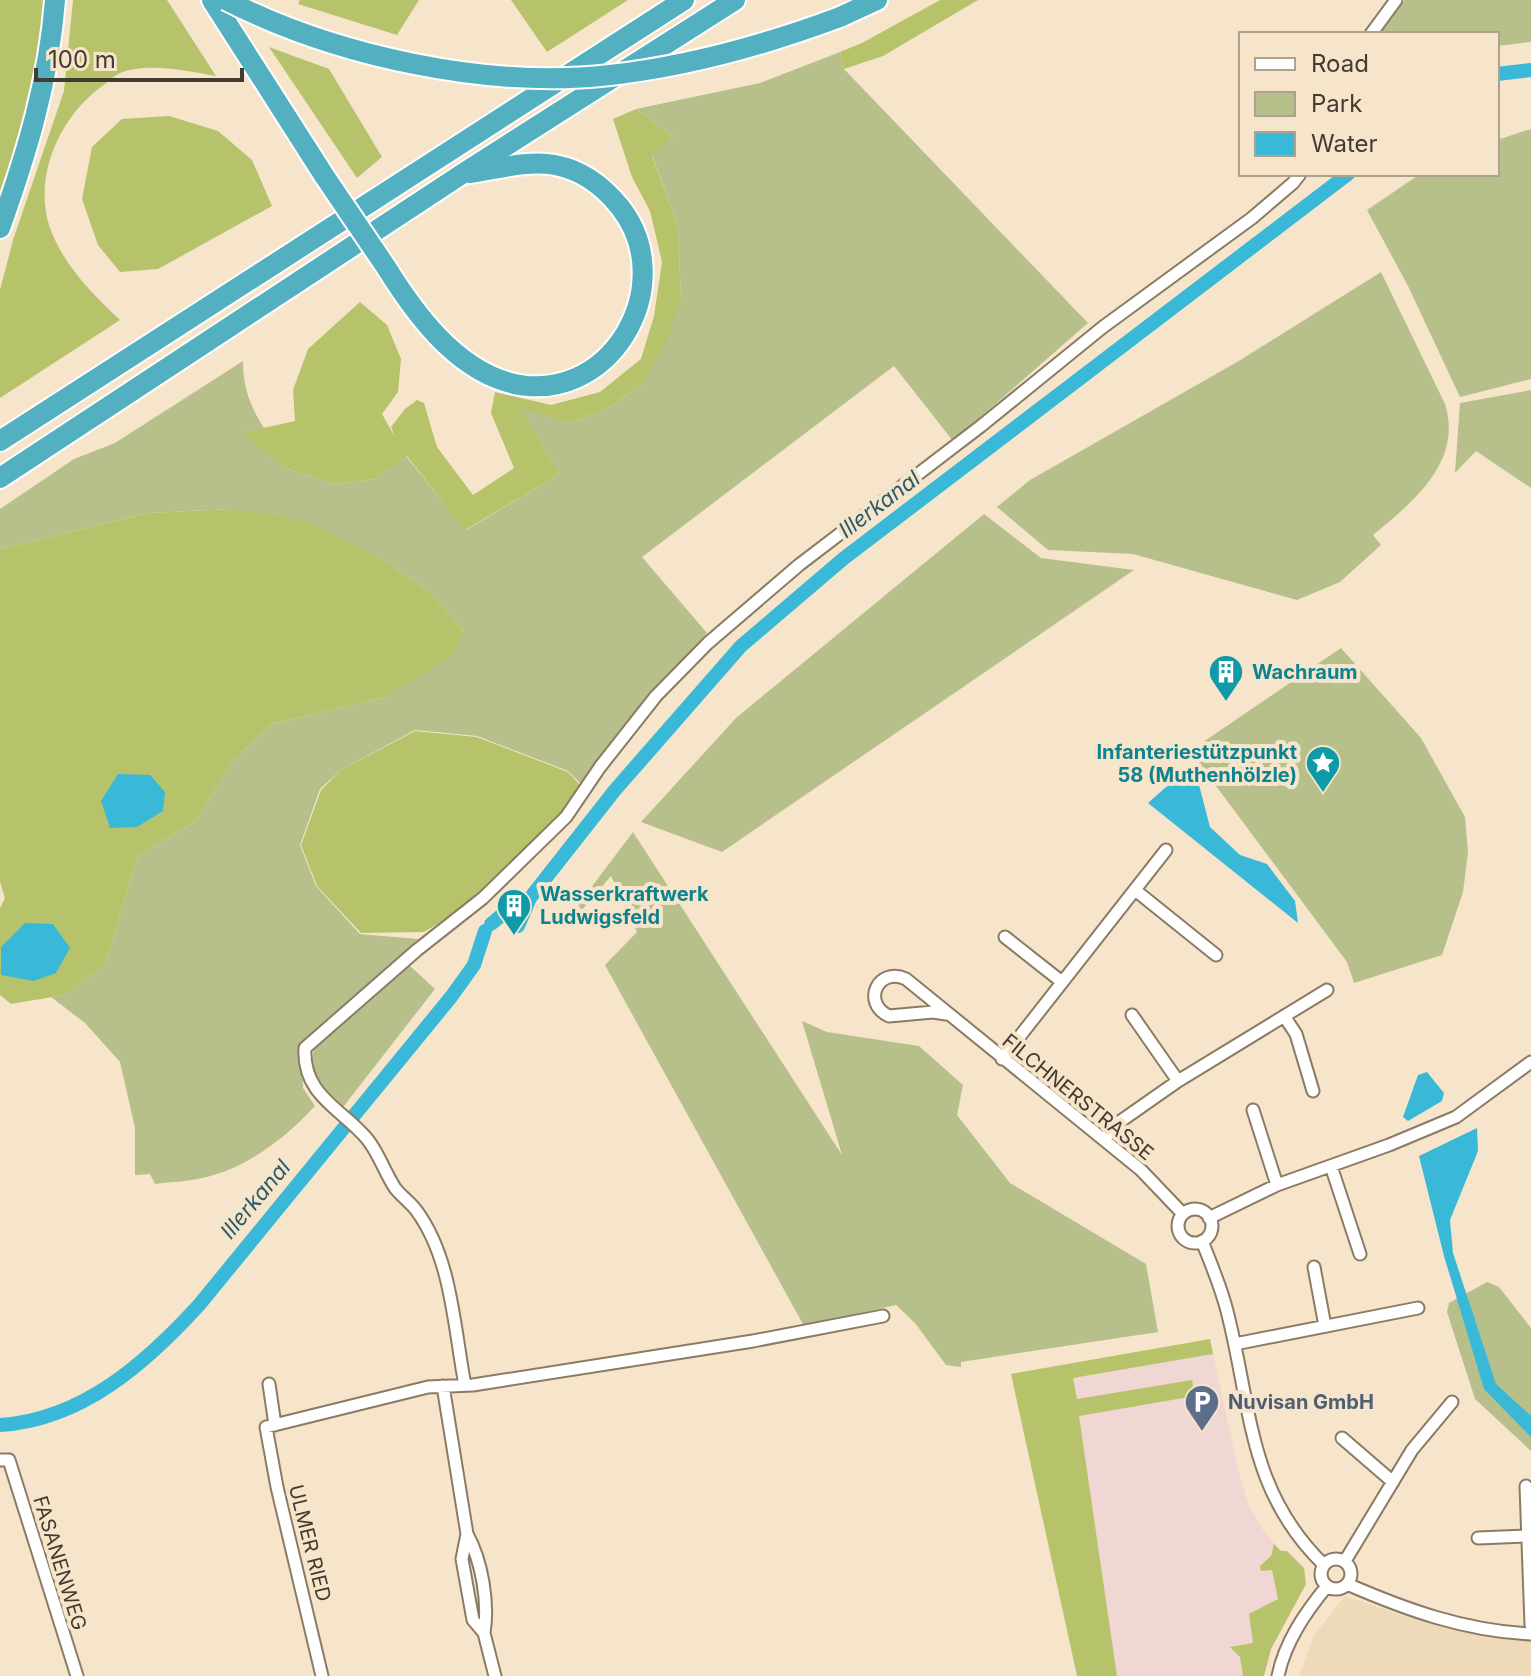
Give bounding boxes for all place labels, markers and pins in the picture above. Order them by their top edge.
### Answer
building icon: Wachraum [1207,653,1245,703]
place label: Wachraum [1252,660,1358,684]
place label: Infanteriestützpunkt 58 (Muthenhölzle) [1096,740,1297,787]
place icon: Infanteriestützpunkt 58 (Muthenhölzle) [1304,744,1342,794]
place label: Wasserkraftwerk Ludwigsfeld [540,882,709,929]
building icon: Wasserkraftwerk Ludwigsfeld [495,887,533,937]
parking icon: Nuvisan GmbH [1183,1383,1221,1433]
place label: Nuvisan GmbH [1228,1390,1374,1414]

